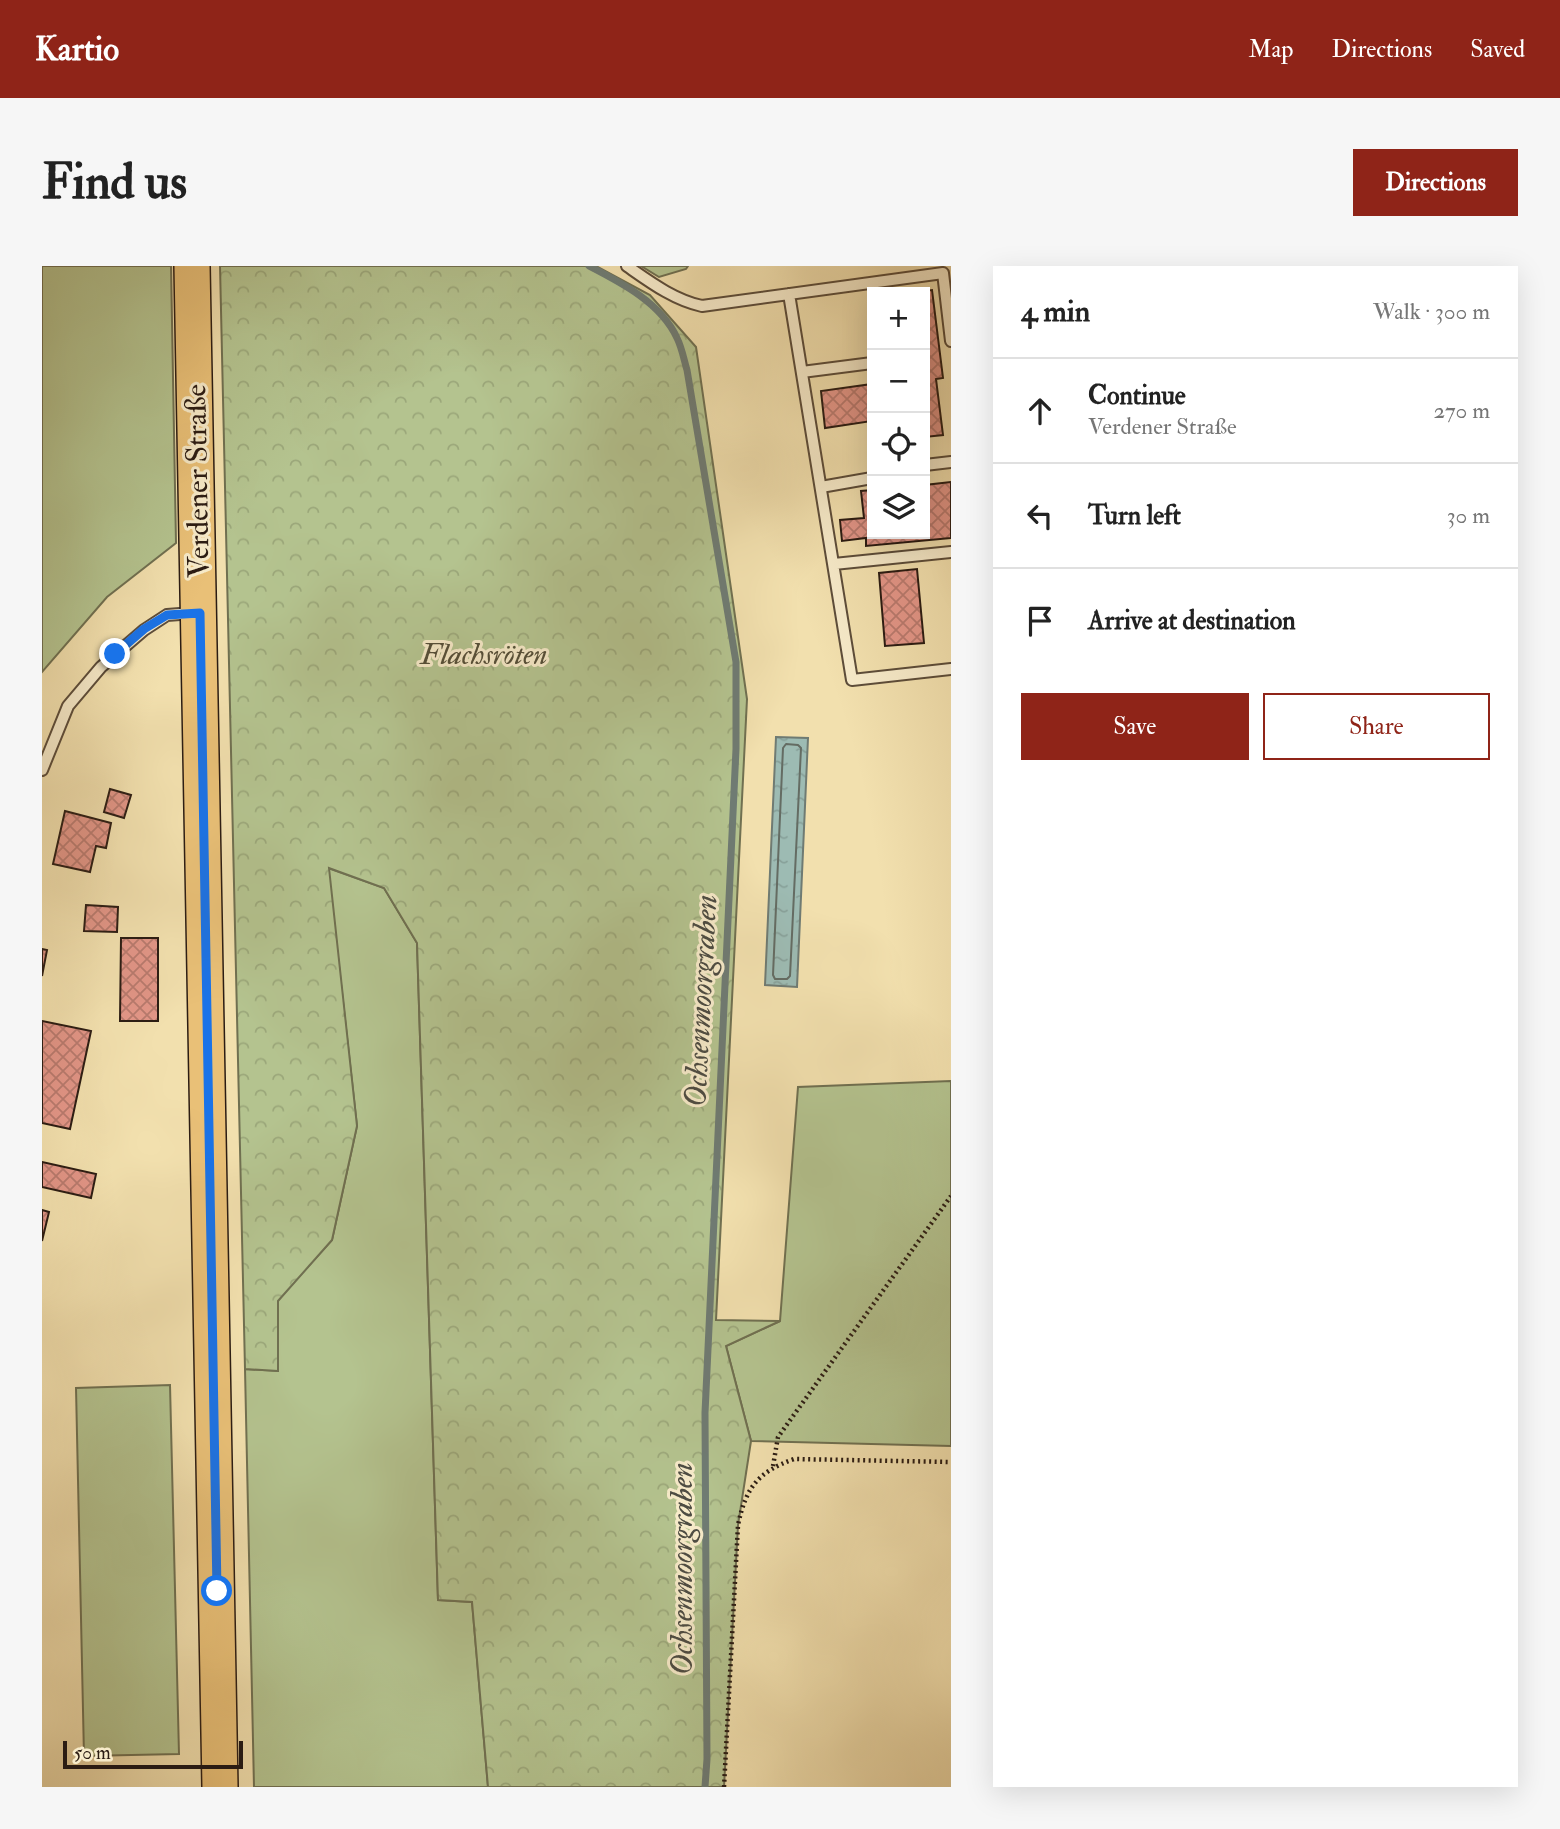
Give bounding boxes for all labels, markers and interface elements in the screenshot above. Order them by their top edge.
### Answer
text: Kartio [35,29,119,70]
text: Map [1248,34,1293,65]
text: Directions [1331,34,1432,65]
text: Saved [1470,34,1525,65]
button: Directions [1353,149,1518,216]
text: Find us [42,152,187,213]
map controls [867,287,930,539]
button: + [867,287,930,350]
text: 4 min [1021,293,1090,330]
text: Walk · 300 m [1373,297,1490,326]
button: − [867,350,930,413]
text: Continue [1088,380,1186,412]
street label: Verdener Straße [177,384,218,578]
icon: ahead [1021,392,1059,430]
text: 270 m [1433,396,1490,425]
text: Verdener Straße [1088,412,1237,441]
button: locate [867,413,930,476]
button: layers [867,476,930,539]
icon: left [1021,497,1059,535]
text: Turn left [1088,500,1181,532]
text: 30 m [1447,501,1490,530]
icon: arrive [1021,602,1059,640]
text: Arrive at destination [1088,605,1296,637]
park label: Flachsröten [418,636,548,673]
route end [99,638,130,669]
button: Save [1021,693,1249,760]
button: Share [1263,693,1490,760]
water label: Ochsenmoorgraben [675,893,727,1109]
water label: Ochsenmoorgraben [662,1462,702,1676]
route start [201,1575,232,1606]
scale bar [63,1738,243,1770]
text: 50 m [74,1741,111,1765]

